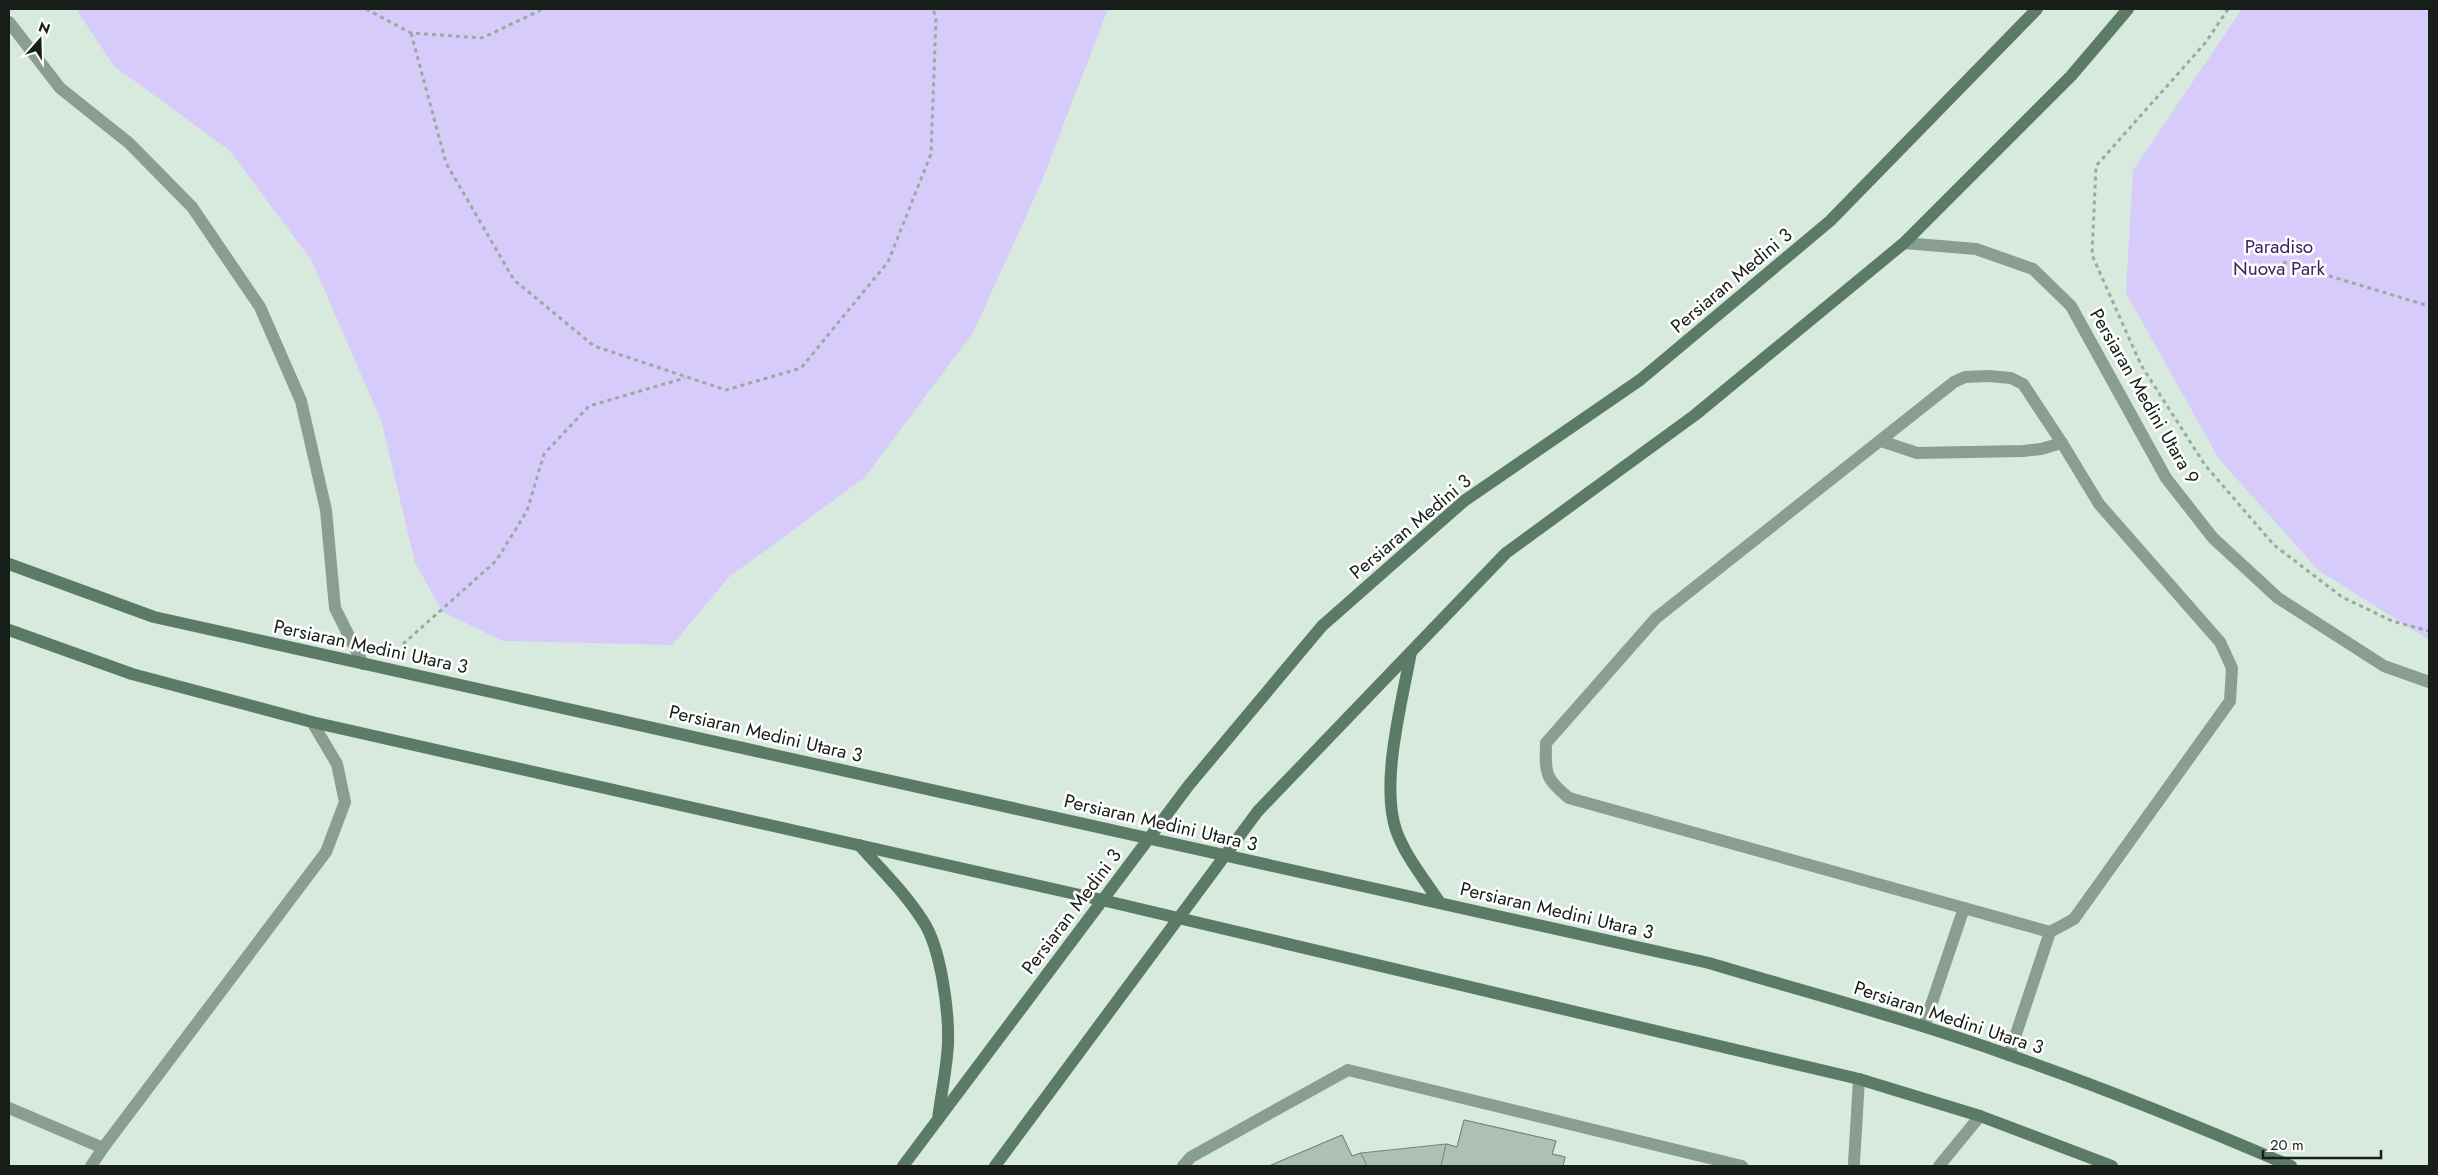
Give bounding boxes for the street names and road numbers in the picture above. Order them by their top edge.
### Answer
street label: Persiaran Medini 3 [1665,221,1798,339]
street label: Persiaran Medini Utara 9 [2083,303,2206,489]
street label: Persiaran Medini 3 [1344,467,1477,585]
street label: Persiaran Medini Utara 3 [271,613,471,680]
street label: Persiaran Medini Utara 3 [666,698,865,769]
street label: Persiaran Medini Utara 3 [1061,787,1260,858]
street label: Persiaran Medini 3 [1015,843,1128,980]
street label: Persiaran Medini Utara 3 [1457,875,1656,946]
street label: Persiaran Medini Utara 3 [1850,974,2047,1061]

